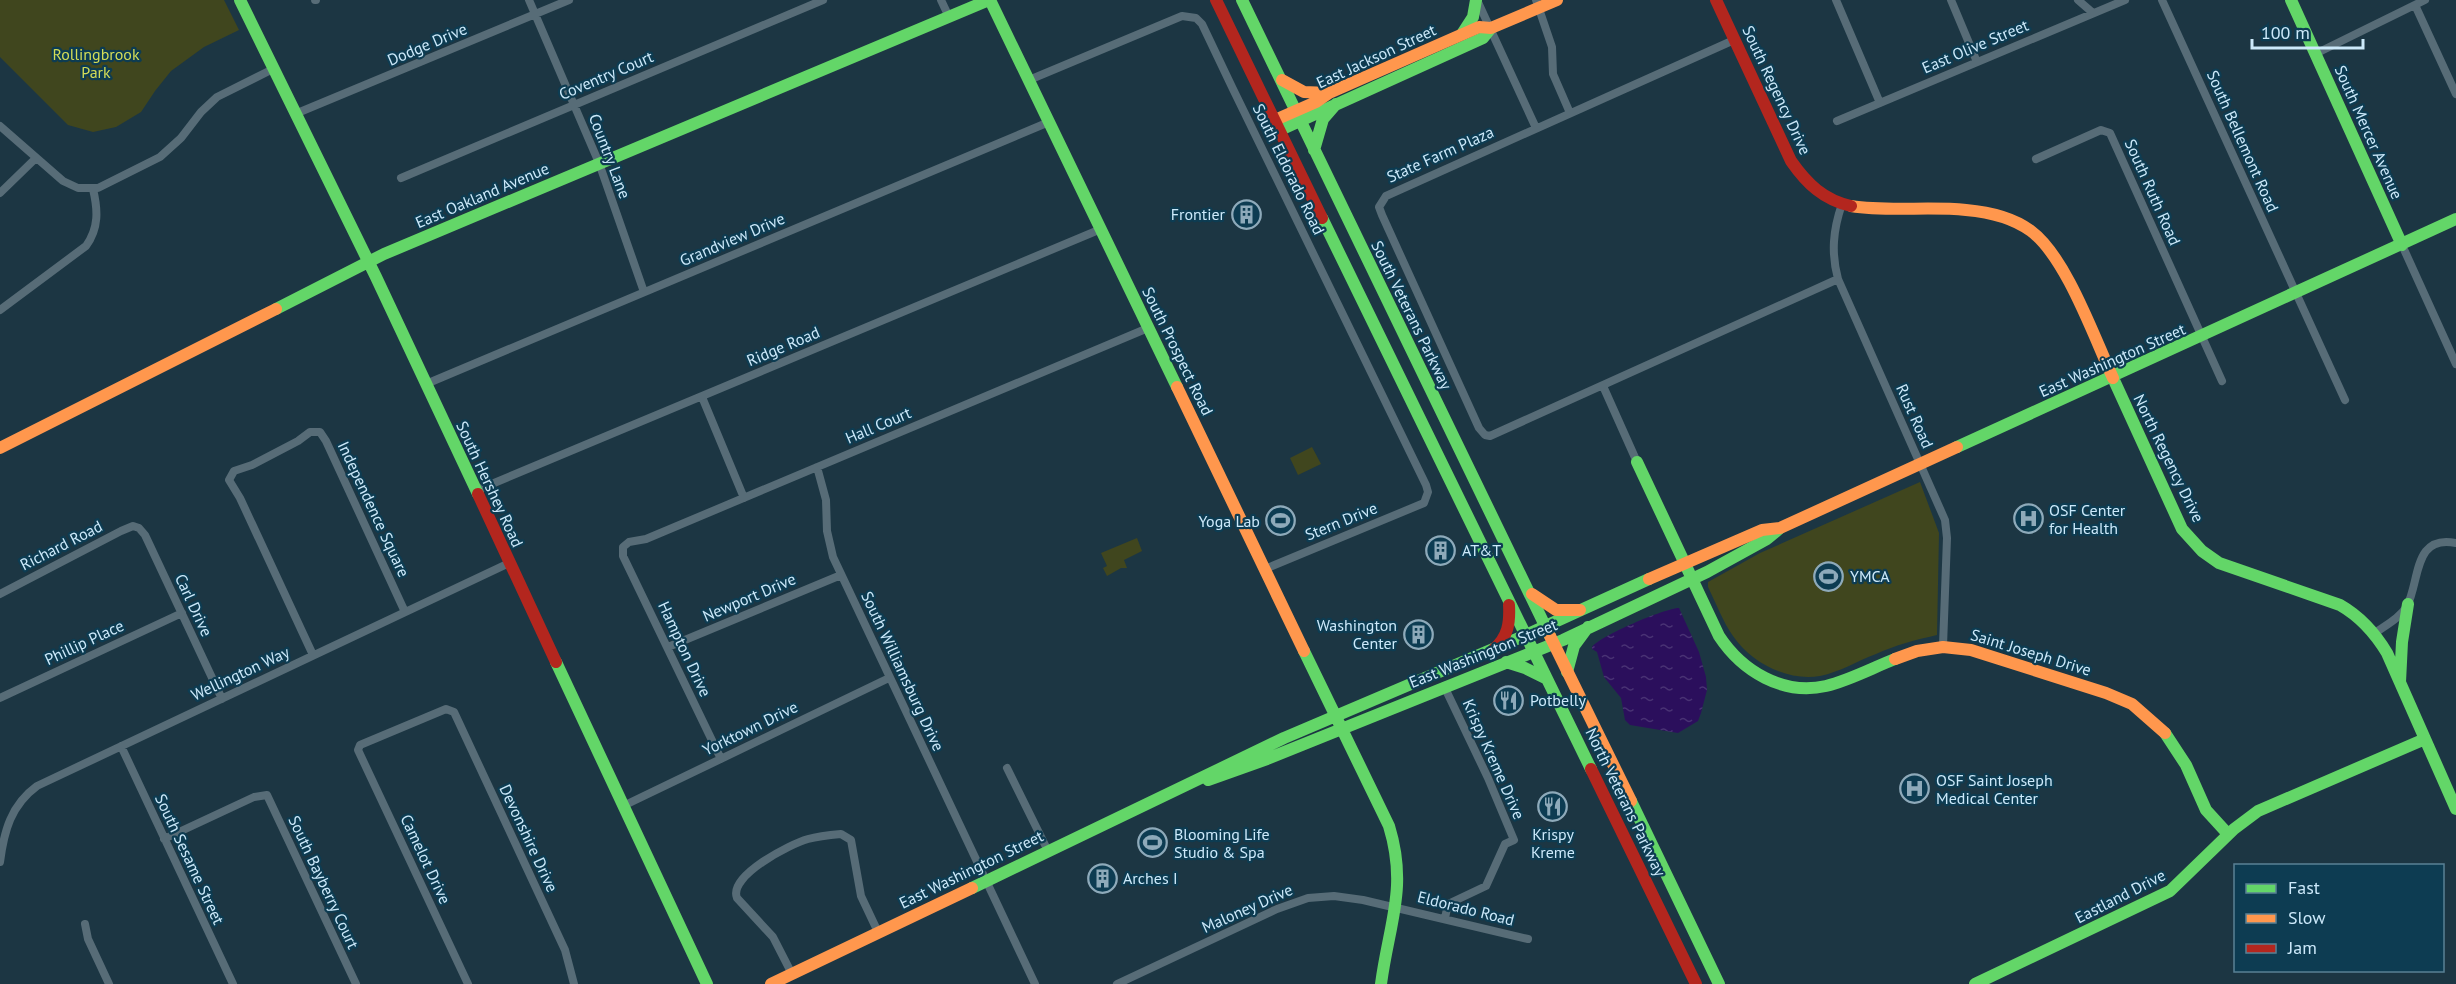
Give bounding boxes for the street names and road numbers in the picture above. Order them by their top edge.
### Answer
street label: East Olive Street [1919,14,2032,77]
street label: Dodge Drive [384,18,470,70]
street label: East Jackson Street [1313,19,1439,92]
street label: South Regency Drive [1738,22,1816,158]
street label: Coventry Court [556,46,657,104]
street label: South Mercer Avenue [2330,62,2408,202]
street label: South Bellemont Road [2203,67,2283,215]
street label: South Eldorado Road [1249,100,1329,238]
street label: Country Lane [585,111,635,201]
street label: State Farm Plaza [1383,121,1497,187]
street label: South Ruth Road [2121,136,2185,248]
street label: East Oakland Avenue [412,158,552,232]
street label: Grandview Drive [677,208,787,270]
street label: South Veterans Parkway [1367,237,1457,393]
street label: South Prospect Road [1138,283,1218,419]
street label: East Washington Street [2036,319,2189,401]
street label: Ridge Road [744,322,822,370]
street label: Rust Road [1892,381,1938,451]
street label: North Regency Drive [2129,391,2209,525]
street label: Hall Court [842,402,914,448]
street label: South Hershey Road [452,418,528,550]
street label: Independence Square [334,438,414,580]
street label: Stern Drive [1302,497,1380,545]
street label: Richard Road [16,516,106,574]
street label: Newport Drive [699,568,799,626]
street label: Carl Drive [171,570,217,640]
street label: South Williamsburg Drive [857,588,949,754]
street label: Hampton Drive [654,598,716,700]
street label: East Washington Street [1406,614,1561,692]
street label: Phillip Place [41,615,127,669]
street label: Saint Joseph Drive [1968,624,2094,680]
street label: Wellington Way [188,641,293,705]
street label: Yorktown Drive [699,696,801,760]
street label: Krispy Kreme Drive [1459,696,1529,822]
street label: North Veterans Parkway [1581,725,1671,880]
street label: Devonshire Drive [495,781,563,895]
street label: South Sesame Street [151,791,229,928]
street label: Camelot Drive [396,811,456,907]
street label: South Bayberry Court [284,812,364,952]
street label: East Washington Street [896,825,1047,913]
street label: Eastland Drive [2071,865,2169,927]
street label: Maloney Drive [1198,879,1296,937]
street label: Eldorado Road [1415,886,1517,930]

